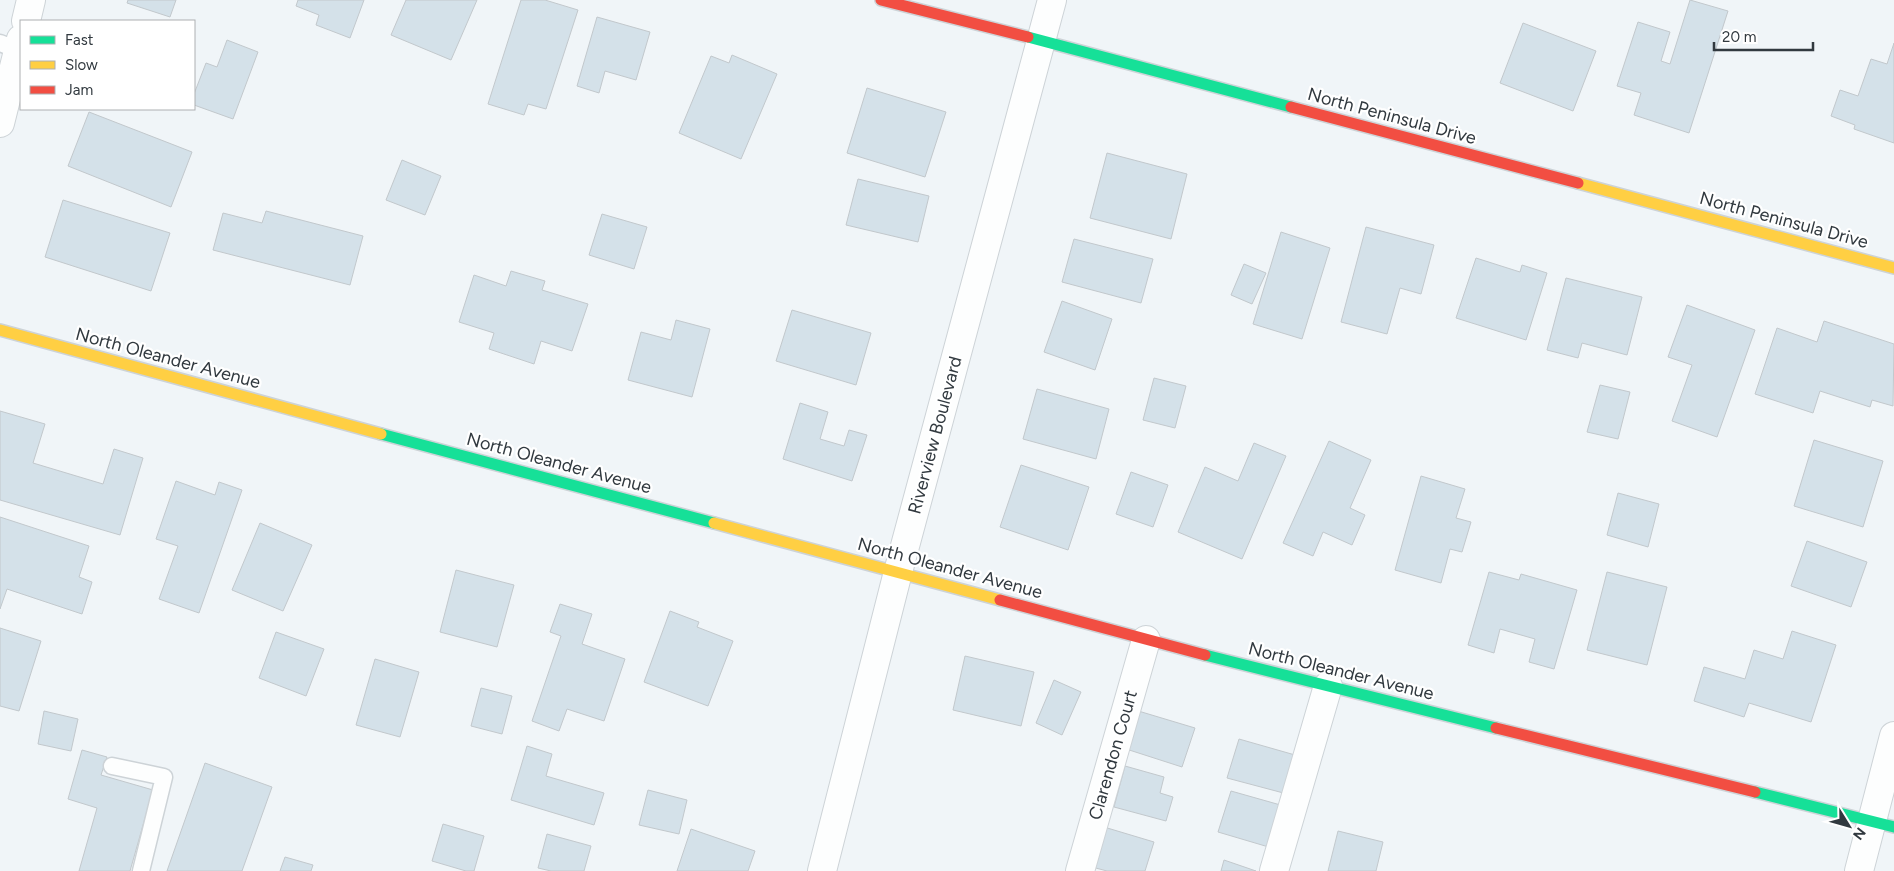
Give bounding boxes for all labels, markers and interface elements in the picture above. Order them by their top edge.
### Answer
legend [20,20,195,110]
scale bar [1714,20,1813,52]
text: 20 m [1722,28,1756,46]
text: Fast [65,31,94,49]
text: Slow [65,56,98,74]
text: Jam [65,81,93,99]
street label: North Peninsula Drive [1305,83,1479,149]
street label: North Peninsula Drive [1697,187,1871,253]
street label: North Oleander Avenue [73,323,263,393]
street label: Riverview Boulevard [903,354,967,516]
street label: North Oleander Avenue [464,428,654,498]
street label: North Oleander Avenue [855,533,1045,603]
street label: North Oleander Avenue [1246,637,1436,705]
street label: Clarendon Court [1084,687,1142,822]
north arrow [1824,801,1874,851]
text: N [1849,824,1869,843]

